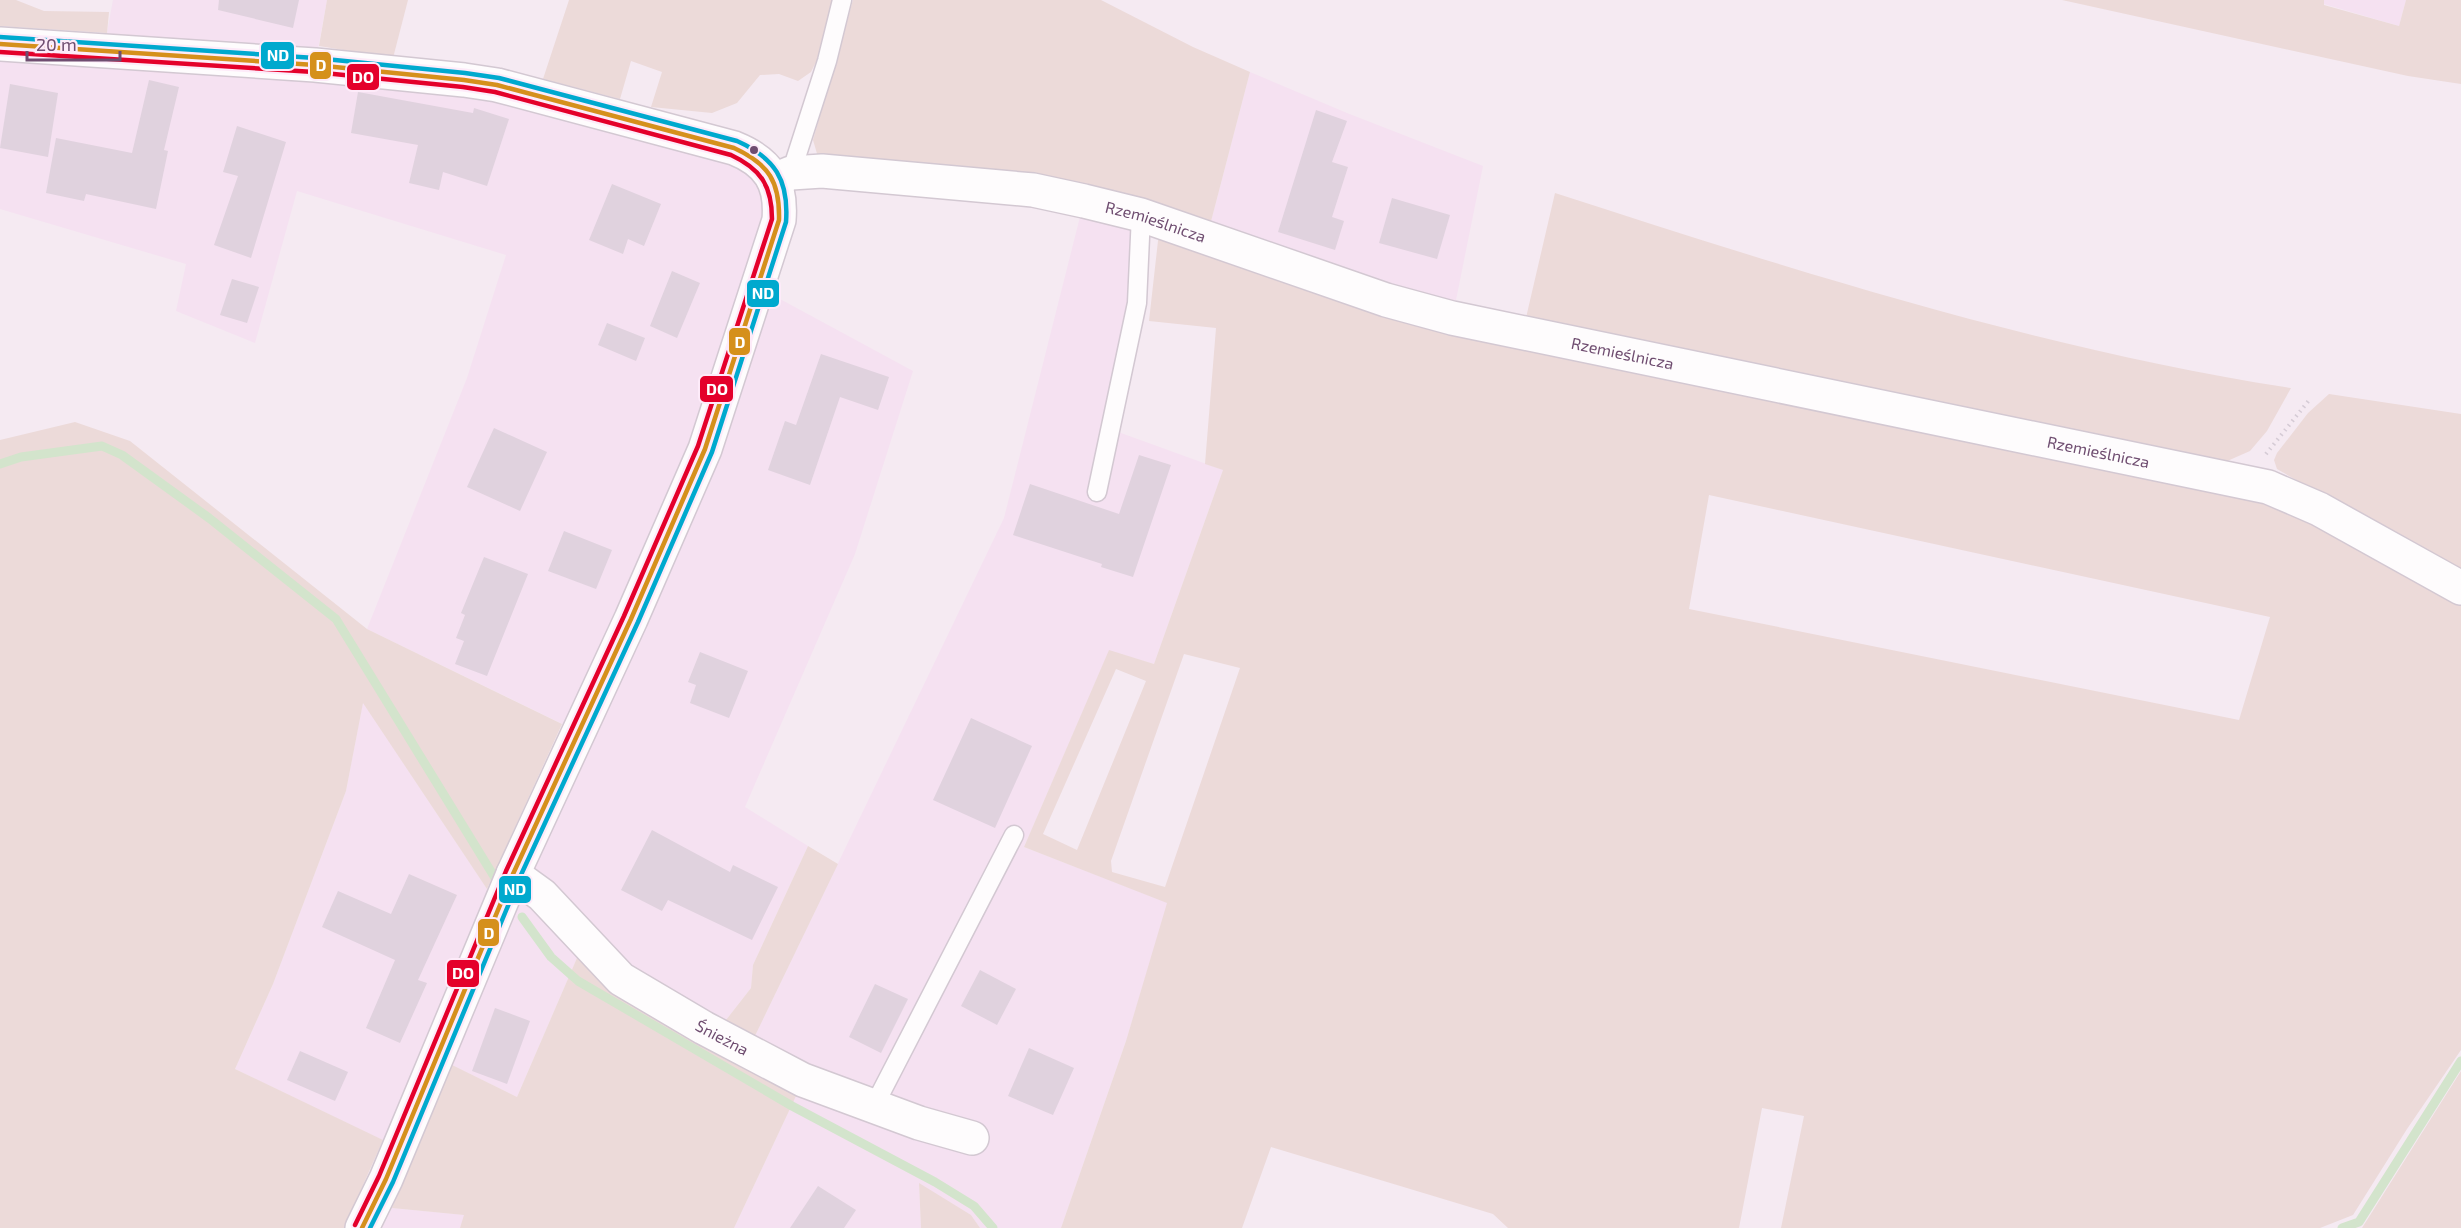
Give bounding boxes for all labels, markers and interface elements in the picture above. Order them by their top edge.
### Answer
scale bar [27,24,120,62]
text: 20 m [36,33,77,55]
line badge: ND [260,41,295,70]
text: ND [267,45,289,64]
line badge: D [309,51,332,80]
text: D [316,55,327,74]
line badge: DO [346,63,380,91]
text: DO [352,67,374,86]
unlabelled marker [748,144,760,156]
street label: Rzemieślnicza [1104,197,1208,246]
line badge: ND [746,279,780,308]
text: ND [752,283,774,302]
line badge: D [728,327,751,356]
text: D [735,332,746,351]
street label: Rzemieślnicza [1570,333,1676,373]
line badge: DO [699,375,734,403]
text: DO [706,379,728,398]
street label: Rzemieślnicza [2046,432,2151,471]
line badge: ND [498,875,532,904]
text: ND [504,879,526,898]
line badge: D [477,918,500,947]
text: D [484,923,495,942]
line badge: DO [446,959,480,988]
text: DO [452,963,474,982]
street label: Śnieżna [692,1015,752,1059]

